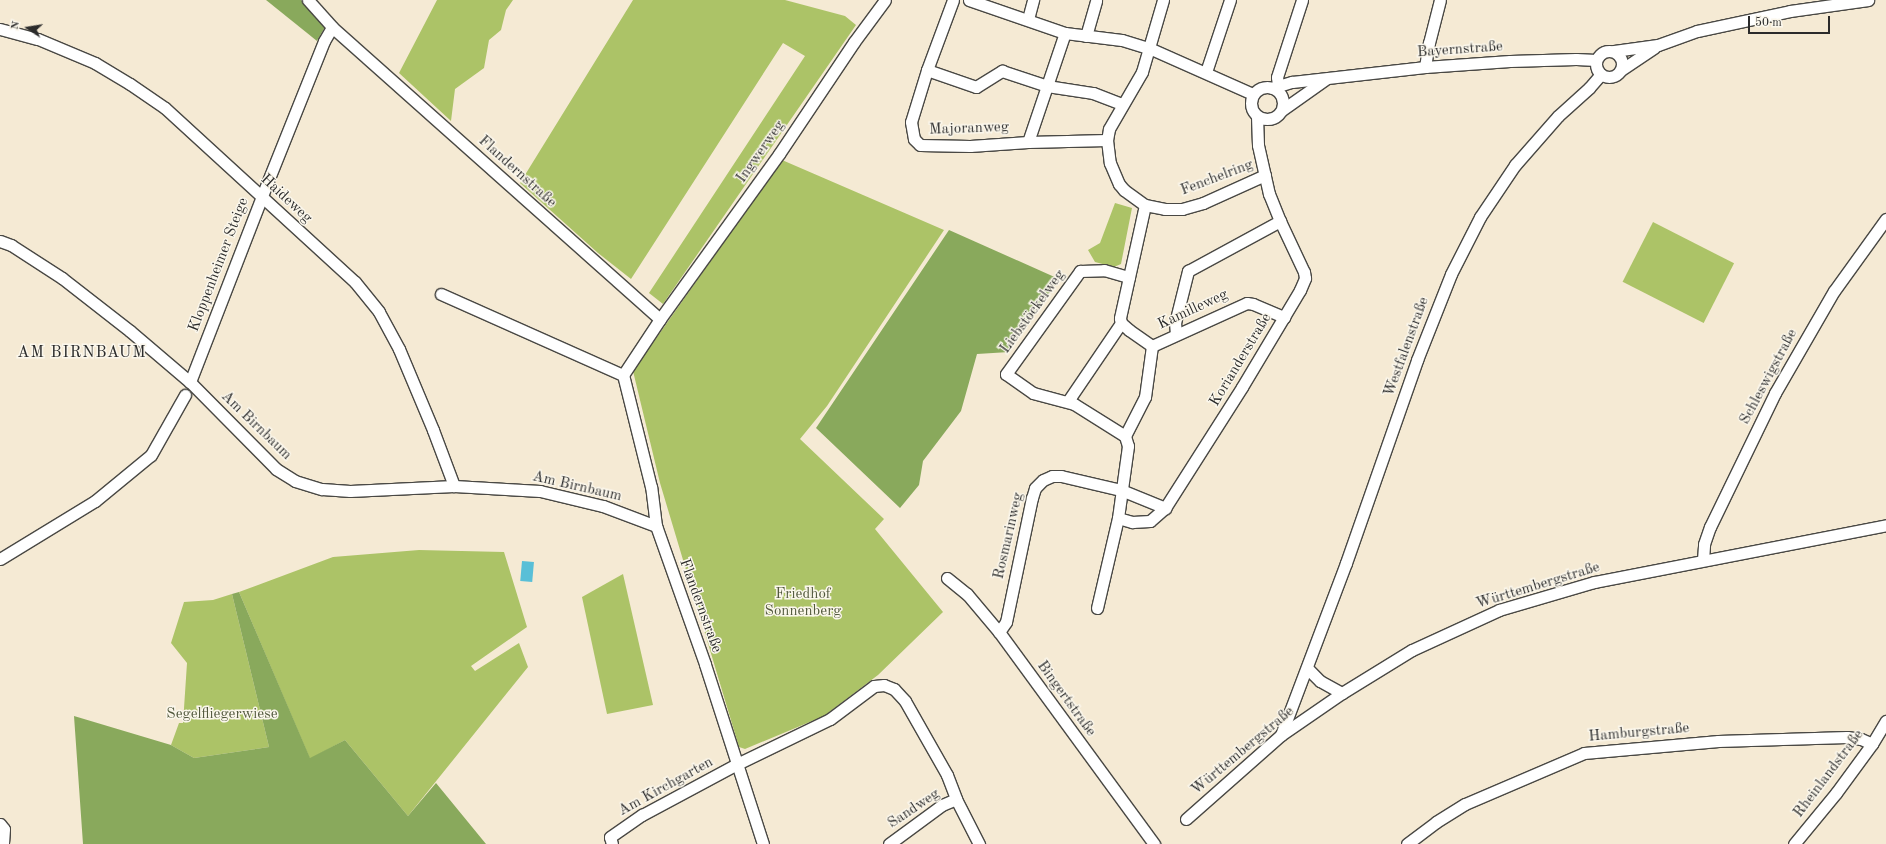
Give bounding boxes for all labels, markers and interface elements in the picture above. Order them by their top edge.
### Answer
north arrow [8,8,48,48]
scale bar [1750,8,1832,34]
text: 50 m [1755,17,1782,29]
text: N [10,20,22,31]
street label: Bayernstraße [1416,38,1504,62]
street label: Ingwerweg [733,117,789,187]
street label: Majoranweg [929,119,1009,139]
street label: Flandernstraße [474,132,560,212]
street label: Fenchelring [1178,156,1256,200]
street label: Haideweg [256,171,316,227]
street label: Kloppenheimer Steige [185,195,253,335]
street label: Liebstöckelweg [997,267,1069,357]
street label: Kamilleweg [1155,286,1231,334]
street label: Westfalenstraße [1381,295,1433,399]
street label: Korianderstraße [1206,310,1276,410]
street label: Schleswigstraße [1736,326,1802,428]
district label: AM BIRNBAUM [17,343,147,363]
street label: Am Birnbaum [217,388,295,464]
street label: Am Birnbaum [531,468,623,506]
street label: Rosmarinweg [990,491,1028,581]
street label: Flandernstraße [675,557,725,655]
street label: Württembergstraße [1474,559,1602,613]
park label: Friedhof Sonnenberg [765,585,841,620]
street label: Bingertstraße [1033,658,1099,740]
street label: Württembergstraße [1188,703,1298,799]
park label: Segelfliegerwiese [166,706,278,724]
street label: Hamburgstraße [1588,720,1690,746]
street label: Rheinlandstraße [1790,726,1868,822]
street label: Am Kirchgarten [615,754,717,820]
street label: Sandweg [885,785,943,833]

